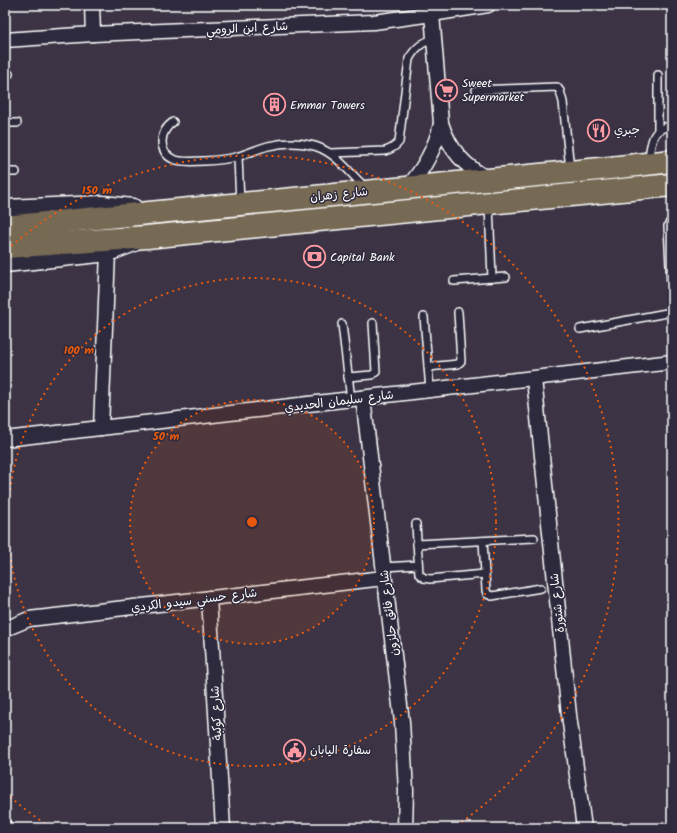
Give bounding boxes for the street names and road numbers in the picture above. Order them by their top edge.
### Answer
street label: شارع ابن الرومي [206,17,289,41]
street label: شارع زهران [309,182,369,207]
street label: شارع سليمان الحديدي [283,385,395,418]
street label: شارع فائق حلزون [375,569,404,657]
street label: شارع شتورة [545,572,570,634]
street label: شارع حسني سيدو الكردي [130,583,258,619]
street label: شارع كوكبة [206,685,227,741]

